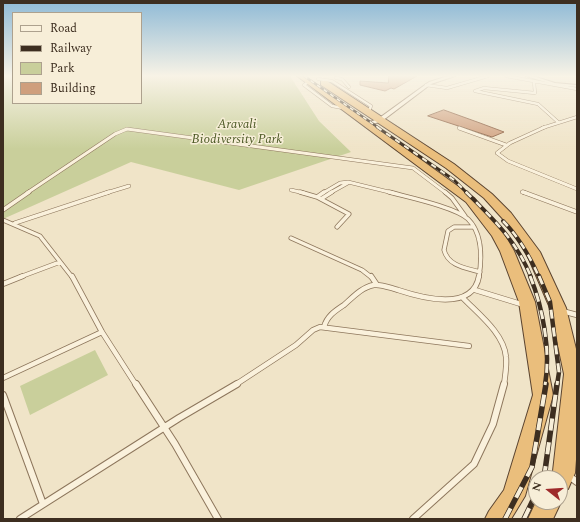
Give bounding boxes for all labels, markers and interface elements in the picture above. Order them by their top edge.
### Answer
legend [12,12,142,104]
text: Road [50,19,77,38]
text: Railway [50,39,92,58]
text: Park [50,59,75,78]
text: Building [50,79,96,98]
park label: Aravali Biodiversity Park [192,117,282,148]
north arrow [528,470,568,510]
text: N [528,480,546,493]

